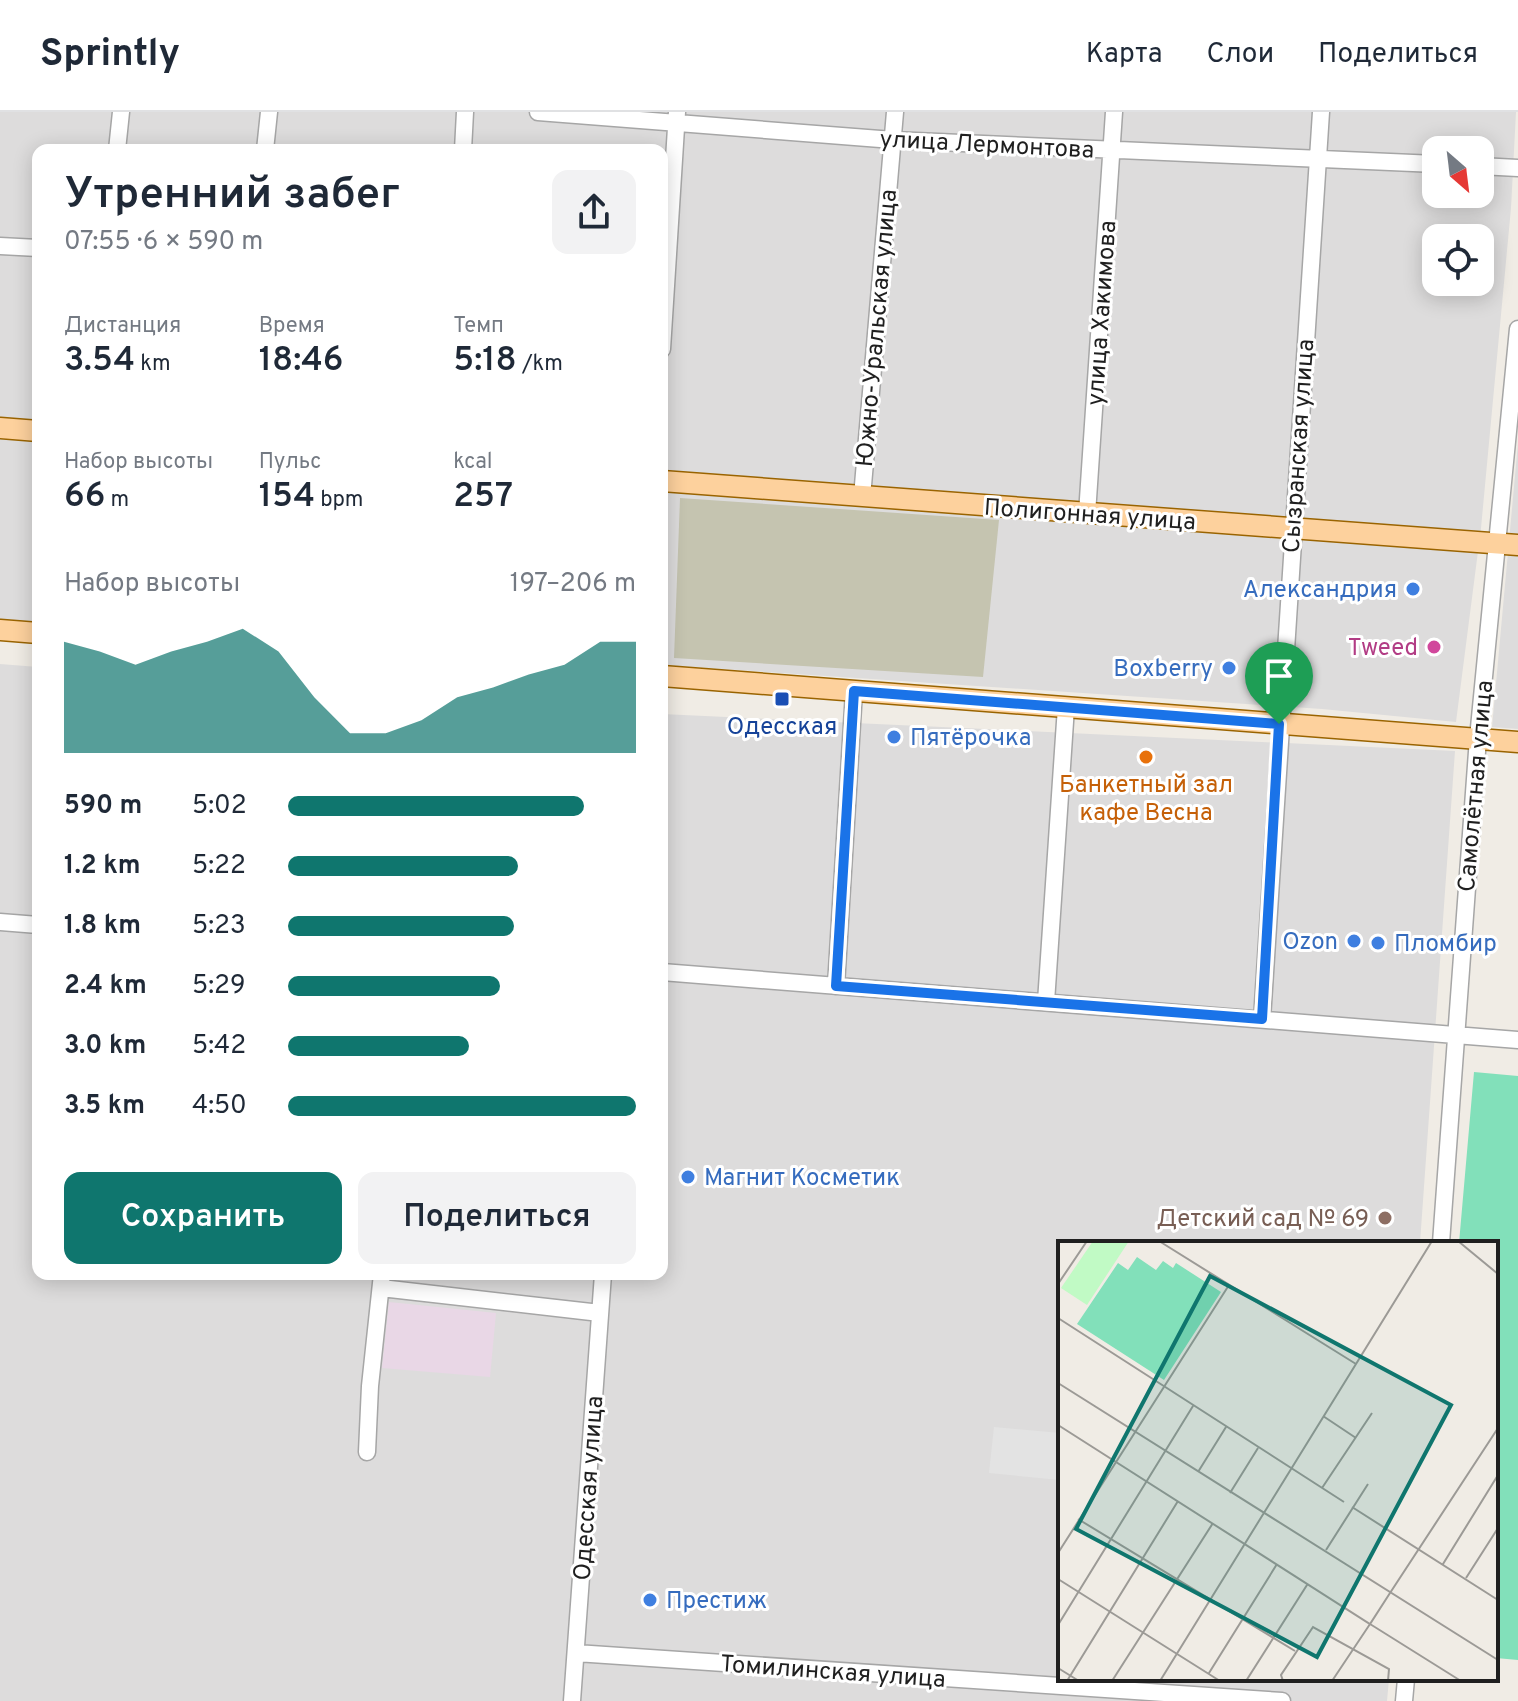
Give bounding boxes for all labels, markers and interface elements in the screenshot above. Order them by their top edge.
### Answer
text: Sprintly [40,31,180,80]
text: Карта [1086,37,1162,73]
text: Слои [1206,37,1274,73]
text: Поделиться [1318,37,1478,73]
street label: улица Лермонтова [879,125,1095,167]
north arrow [1422,136,1494,208]
map controls [1422,136,1494,296]
text: Утренний забег [64,168,400,224]
button: share [552,170,636,254]
street label: Южно-Уральская улица [851,188,905,468]
street label: улица Хакимова [1082,219,1124,407]
button: locate [1422,224,1494,296]
text: 07:55 · 6 × 590 m [64,226,263,259]
text: Дистанция [64,313,181,340]
text: Время [259,313,325,340]
text: Темп [453,313,504,340]
street label: Сызранская улица [1278,338,1322,554]
text: 3.54 [64,340,135,383]
text: 18:46 [259,340,344,383]
text: 5:18 [453,340,517,383]
text: km [135,351,171,378]
text: /km [517,351,563,378]
text: Набор высоты [64,449,213,476]
text: Пульс [259,449,321,476]
text: kcal [453,449,492,476]
text: 66 [64,476,105,519]
text: 154 [259,476,315,519]
text: 257 [453,476,513,519]
text: m [105,487,129,514]
text: bpm [315,487,364,514]
street label: Полигонная улица [983,494,1197,538]
text: Набор высоты [64,568,240,601]
text: 197–206 m [510,568,636,601]
place label: Александрия [1243,576,1397,606]
marker: Александрия [1404,580,1422,598]
place label: Tweed [1348,634,1418,664]
marker: Tweed [1425,638,1443,656]
pin [1245,642,1313,724]
icon: arrive [1257,654,1301,698]
place label: Boxberry [1113,655,1213,685]
marker: Boxberry [1220,659,1238,677]
street label: Самолётная улица [1453,679,1501,893]
marker: Одесская [773,690,791,708]
place label: Одесская [727,713,837,743]
place label: Пятёрочка [910,724,1031,754]
marker: Пятёрочка [885,728,903,746]
marker: Банкетный зал кафе Весна [1137,748,1155,766]
place label: Банкетный зал кафе Весна [1059,771,1233,829]
text: 590 m [64,790,142,823]
text: 5:02 [192,790,247,823]
text: 1.2 km [64,850,141,883]
text: 5:22 [192,850,246,883]
text: 1.8 km [64,910,141,943]
text: 5:23 [192,910,246,943]
place label: Ozon [1282,928,1338,958]
place label: Пломбир [1394,930,1497,960]
marker: Ozon [1345,932,1363,950]
marker: Пломбир [1369,934,1387,952]
text: 2.4 km [64,970,147,1003]
text: 5:29 [192,970,245,1003]
text: 3.0 km [64,1030,146,1063]
text: 5:42 [192,1030,246,1063]
text: 3.5 km [64,1090,145,1123]
text: 4:50 [192,1090,247,1123]
place label: Магнит Косметик [704,1164,900,1194]
marker: Магнит Косметик [679,1168,697,1186]
button: Сохранить [64,1172,342,1264]
button: Поделиться [358,1172,636,1264]
place label: Детский сад № 69 [1157,1205,1369,1235]
marker: Детский сад № 69 [1376,1209,1394,1227]
inset map [1058,1241,1498,1681]
street label: Одесская улица [569,1395,611,1582]
place label: Престиж [666,1587,767,1617]
marker: Престиж [641,1591,659,1609]
street label: Томилинская улица [719,1650,947,1696]

